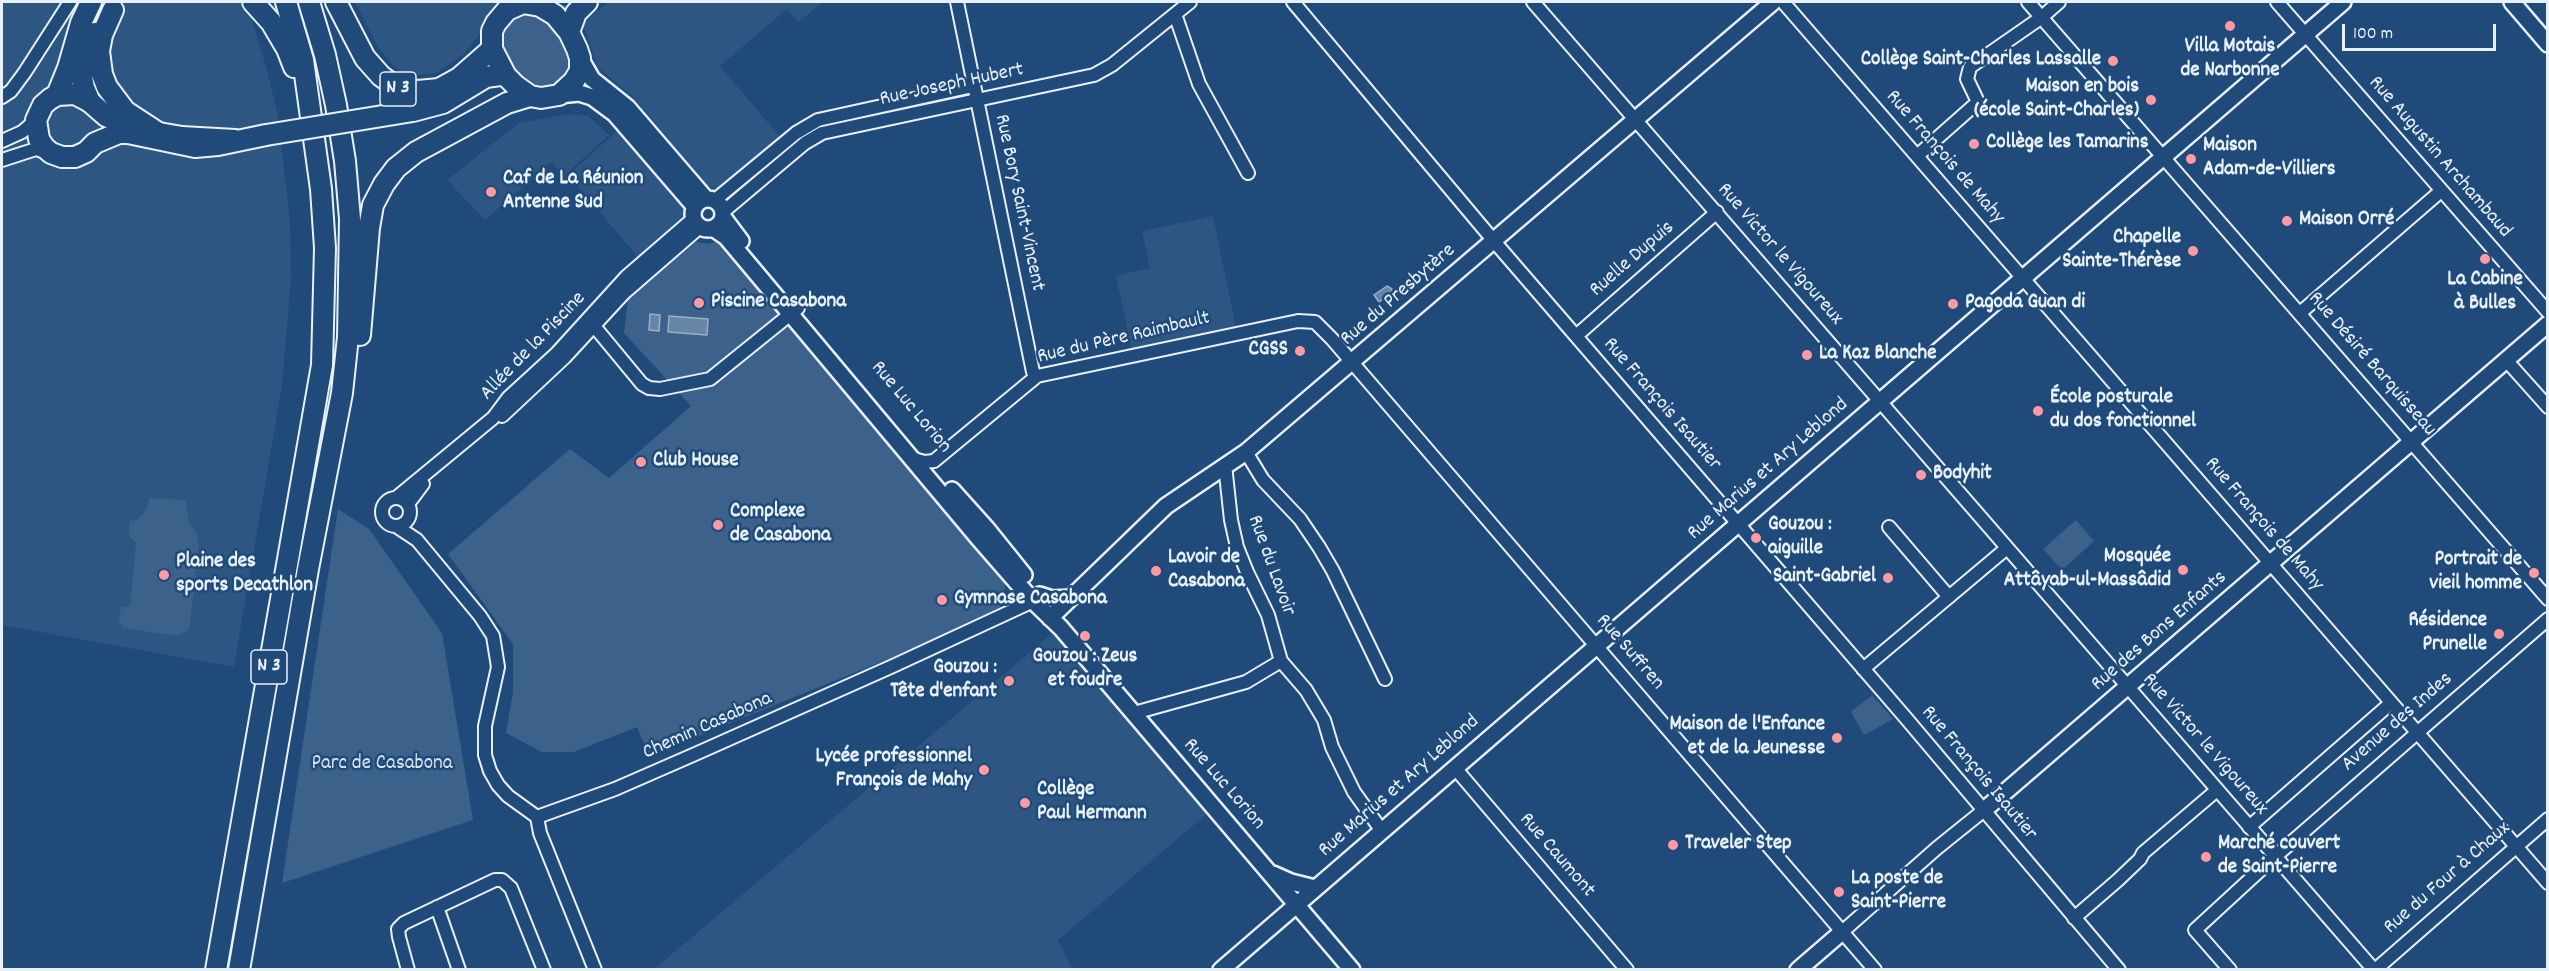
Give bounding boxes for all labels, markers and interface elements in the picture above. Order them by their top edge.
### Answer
scale bar [2345,12,2500,50]
marker: Villa Motais de Narbonne [2223,19,2237,33]
text: 100 m [2353,22,2393,47]
place label: Villa Motais de Narbonne [2181,35,2279,85]
place label: Collège Saint-Charles Lassalle [1861,48,2101,74]
marker: Collège Saint-Charles Lassalle [2106,54,2120,68]
street label: Rue Joseph Hubert [878,58,1026,114]
road number: N 3 [380,72,416,106]
street label: Rue Augustin Archambaud [2362,72,2516,244]
place label: Maison en bois (école Saint-Charles) [1974,75,2139,125]
street label: Rue François de Mahy [1879,86,2009,230]
marker: Maison en bois (école Saint-Charles) [2144,93,2158,107]
street label: Rue Bory Saint-Vincent [987,112,1049,294]
place label: Collège les Tamarins [1986,131,2149,157]
place label: Maison Adam-de-Villiers [2203,134,2336,184]
marker: Collège les Tamarins [1967,137,1981,151]
marker: Maison Adam-de-Villiers [2184,152,2198,166]
place label: Caf de La Réunion Antenne Sud [503,167,643,217]
street label: Rue Victor le Vigoureux [1710,179,1848,331]
marker: Caf de La Réunion Antenne Sud [484,185,498,199]
place label: Maison Orré [2299,208,2394,234]
marker: Maison Orré [2280,214,2294,228]
street label: Ruelle Dupuis [1586,216,1680,304]
place label: Chapelle Sainte-Thérèse [2062,226,2181,276]
street label: Rue du Presbytère [1336,239,1462,353]
marker: Chapelle Sainte-Thérèse [2186,244,2200,258]
marker: La Cabine à Bulles [2478,252,2492,266]
place label: La Cabine à Bulles [2447,268,2523,318]
street label: Allée de la Piscine [476,287,592,407]
street label: Rue Désiré Barquisseau [2301,288,2441,442]
place label: Piscine Casabona [711,290,846,316]
place label: Pagoda Guan di [1965,291,2085,317]
marker: Piscine Casabona [692,296,706,310]
marker: Pagoda Guan di [1946,297,1960,311]
street label: Rue du Père Raimbault [1035,307,1213,371]
street label: Rue François Isautier [1596,333,1726,477]
place label: CGSS [1248,338,1288,364]
place label: La Kaz Blanche [1819,342,1936,368]
marker: CGSS [1293,344,1307,358]
marker: La Kaz Blanche [1800,348,1814,362]
street label: Rue Luc Lorion [864,357,956,459]
place label: École posturale du dos fonctionnel [2050,386,2196,436]
street label: Rue Marius et Ary Leblond [1683,393,1855,547]
marker: École posturale du dos fonctionnel [2031,404,2045,418]
place label: Club House [653,449,739,475]
street label: Rue François de Mahy [2198,453,2328,597]
marker: Club House [634,455,648,469]
place label: Bodyhit [1933,462,1992,488]
marker: Bodyhit [1914,468,1928,482]
place label: Complexe de Casabona [730,500,831,550]
street label: Rue du Lavoir [1240,512,1300,620]
place label: Gouzou : aiguille [1768,513,1832,563]
marker: Complexe de Casabona [711,518,725,532]
marker: Gouzou : aiguille [1749,531,1763,545]
place label: Mosquée Attâyab-ul-Massâdid [2004,545,2171,595]
place label: Lavoir de Casabona [1168,546,1245,596]
place label: Portrait de vieil homme [2429,548,2522,598]
place label: Plaine des sports Decathlon [176,550,313,600]
marker: Mosquée Attâyab-ul-Massâdid [2176,563,2190,577]
marker: Lavoir de Casabona [1149,564,1163,578]
place label: Saint-Gabriel [1773,565,1876,591]
street label: Rue des Bons Enfants [2087,566,2233,698]
marker: Portrait de vieil homme [2527,566,2541,580]
marker: Plaine des sports Decathlon [157,568,171,582]
marker: Saint-Gabriel [1881,571,1895,585]
place label: Gymnase Casabona [954,587,1107,613]
marker: Gymnase Casabona [935,593,949,607]
place label: Résidence Prunelle [2409,609,2487,659]
street label: Rue Suffren [1589,610,1669,696]
marker: Résidence Prunelle [2492,627,2506,641]
marker: Gouzou : Zeus et foudre [1078,629,1092,643]
place label: Gouzou : Zeus et foudre [1033,645,1137,695]
road number: N 3 [251,650,287,684]
place label: Gouzou : Tête d'enfant [890,656,997,706]
street label: Avenue des Indes [2337,668,2459,778]
street label: Rue Victor le Vigoureux [2135,669,2273,821]
marker: Gouzou : Tête d'enfant [1002,674,1016,688]
street label: Chemin Casabona [639,687,777,767]
street label: Rue François Isautier [1914,701,2042,847]
street label: Rue Marius et Ary Leblond [1314,710,1486,864]
place label: Maison de l'Enfance et de la Jeunesse [1669,713,1825,763]
marker: Maison de l'Enfance et de la Jeunesse [1830,731,1844,745]
street label: Rue Luc Lorion [1176,734,1270,836]
place label: Lycée professionnel François de Mahy [815,745,972,795]
park label: Parc de Casabona [311,752,453,778]
marker: Lycée professionnel François de Mahy [977,763,991,777]
place label: Collège Paul Hermann [1037,778,1147,828]
marker: Collège Paul Hermann [1018,796,1032,810]
street label: Rue Caumont [1512,809,1600,903]
street label: Rue du Four à Chaux [2380,817,2516,941]
place label: Traveler Step [1685,832,1792,858]
place label: Marché couvert de Saint-Pierre [2218,832,2340,882]
marker: Traveler Step [1666,838,1680,852]
marker: Marché couvert de Saint-Pierre [2199,850,2213,864]
place label: La poste de Saint-Pierre [1851,867,1946,917]
marker: La poste de Saint-Pierre [1832,885,1846,899]

